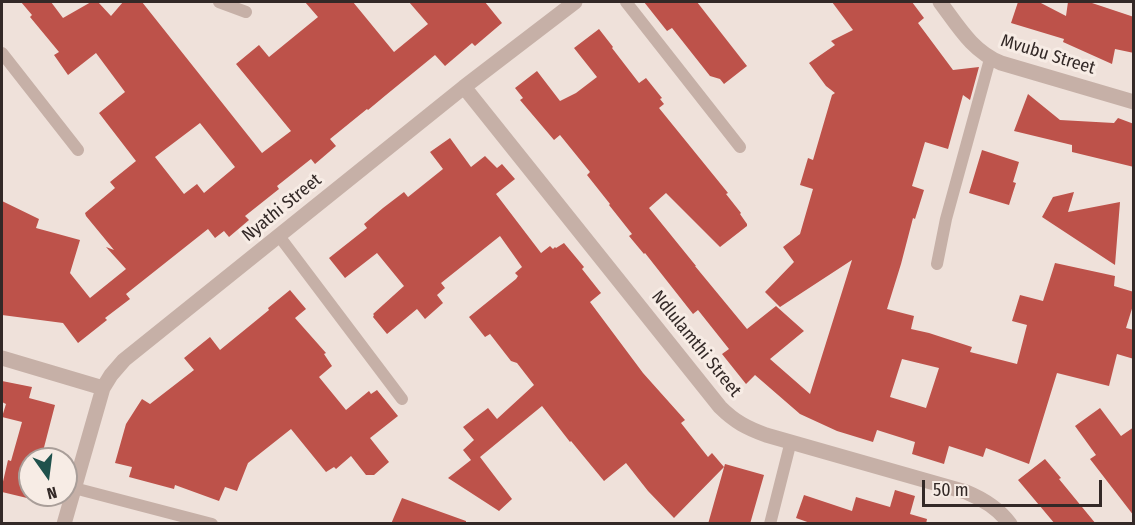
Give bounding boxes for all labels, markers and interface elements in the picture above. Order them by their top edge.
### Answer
street label: Mvubu Street [998,30,1098,80]
street label: Nyathi Street [238,169,326,247]
street label: Ndlulamthi Street [647,287,745,401]
north arrow [18,447,78,507]
scale bar [925,468,1105,506]
text: 50 m [933,479,969,501]
text: N [45,483,59,503]

